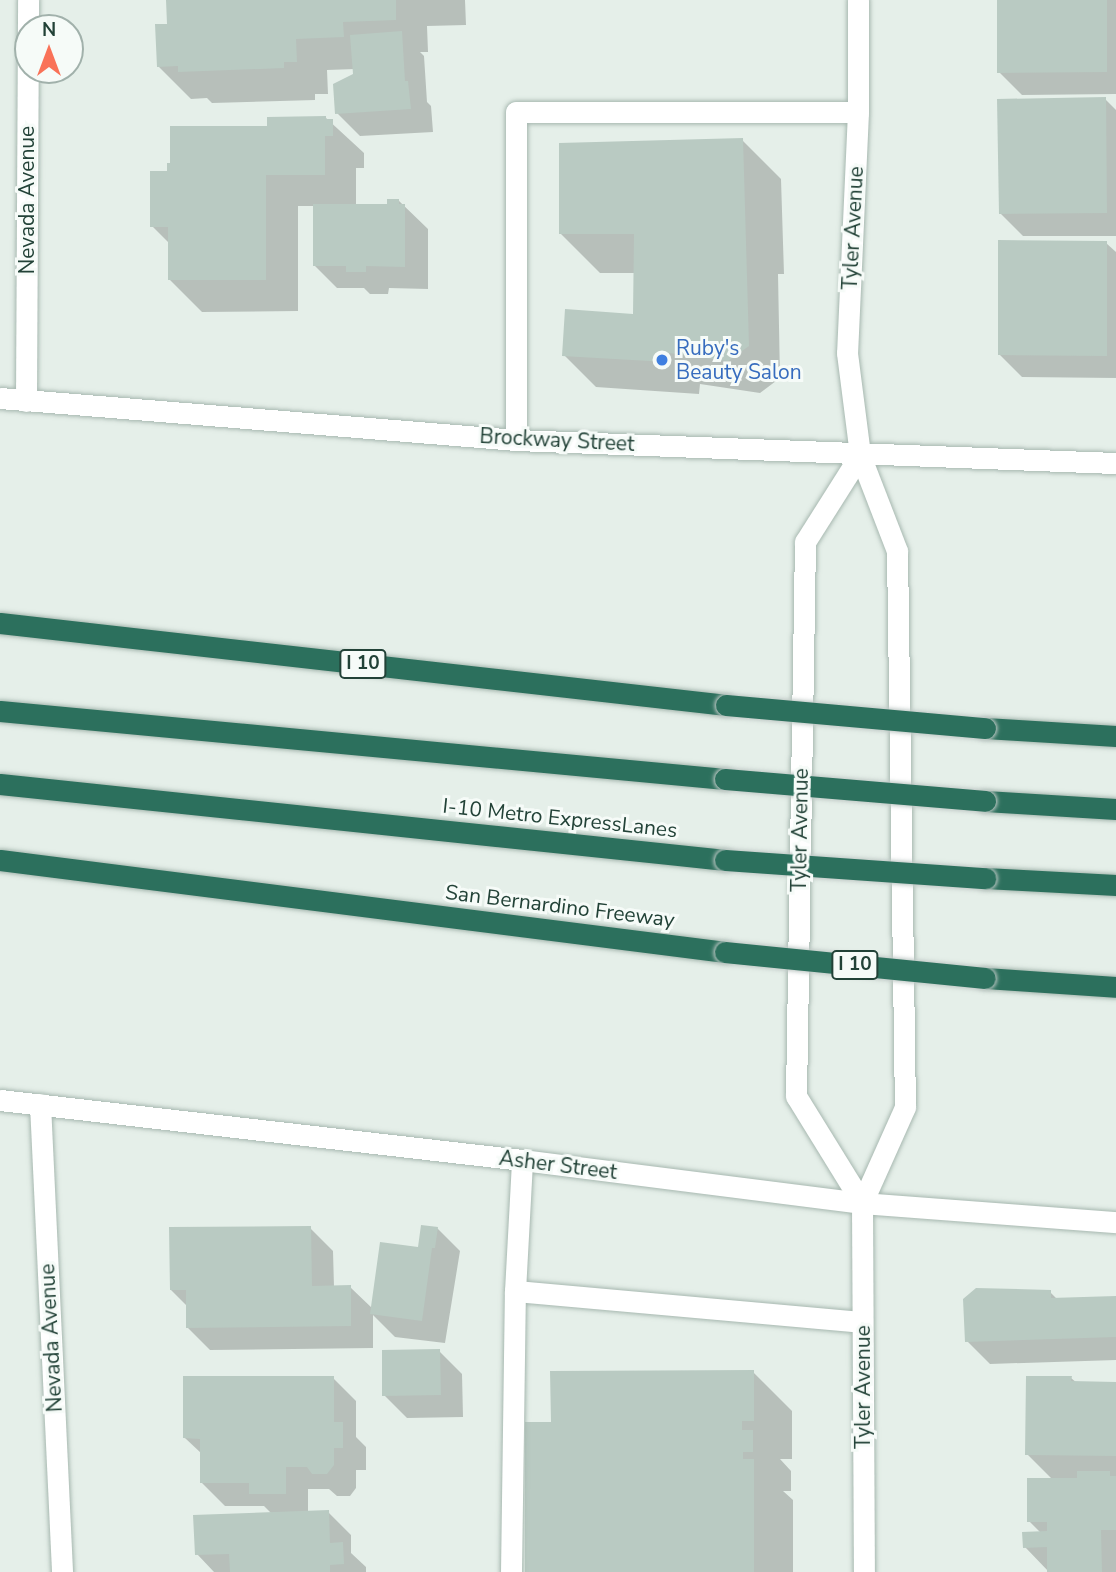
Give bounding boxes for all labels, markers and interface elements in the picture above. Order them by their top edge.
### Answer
north arrow [14,14,84,84]
text: N [42,17,56,43]
street label: Nevada Avenue [14,126,40,274]
street label: Tyler Avenue [837,166,869,290]
place label: Ruby's Beauty Salon [676,335,802,385]
marker: Ruby's Beauty Salon [654,352,670,368]
street label: Brockway Street [479,423,635,457]
road number: I 10 [338,649,388,680]
street label: Tyler Avenue [786,768,814,892]
street label: I-10 Metro ExpressLanes [441,793,679,843]
street label: San Bernardino Freeway [444,879,676,933]
road number: I 10 [830,950,880,981]
street label: Asher Street [498,1145,618,1185]
street label: Nevada Avenue [35,1263,67,1413]
street label: Tyler Avenue [850,1325,876,1449]

